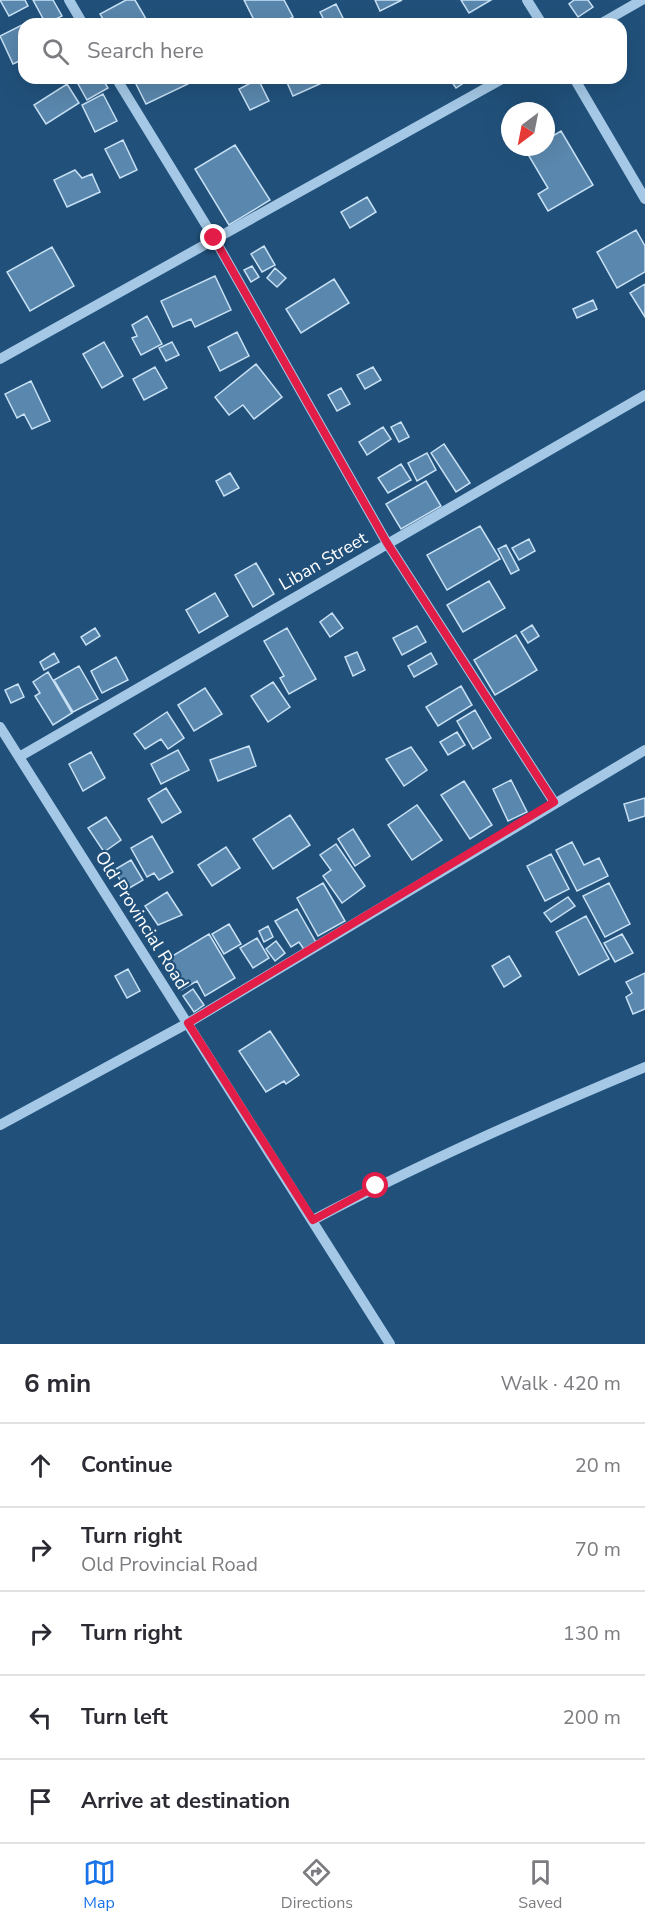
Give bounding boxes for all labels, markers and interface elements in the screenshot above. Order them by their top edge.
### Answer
search box [18,18,627,84]
icon: search [39,35,72,68]
text: Search here [87,36,204,66]
north arrow [501,102,555,156]
route end [200,224,226,250]
street label: Liban Street [275,526,372,596]
street label: Old Provincial Road [90,846,194,994]
route start [362,1172,388,1198]
text: 6 min [24,1366,91,1401]
text: Walk · 420 m [501,1370,621,1397]
icon: ahead [24,1449,57,1482]
text: Continue [81,1450,172,1480]
text: 20 m [575,1452,621,1479]
text: Turn right [81,1521,182,1551]
icon: right [24,1533,57,1566]
text: 70 m [575,1536,621,1563]
text: Old Provincial Road [81,1551,258,1578]
icon: right [24,1617,57,1650]
text: Turn right [81,1618,182,1648]
text: 130 m [563,1620,621,1647]
icon: left [24,1701,57,1734]
text: Turn left [81,1702,168,1732]
text: 200 m [563,1704,621,1731]
icon: arrive [24,1785,57,1818]
text: Arrive at destination [81,1786,290,1816]
tab: Map [83,1856,116,1914]
tab: Directions [281,1856,353,1914]
tab: Saved [518,1856,562,1914]

